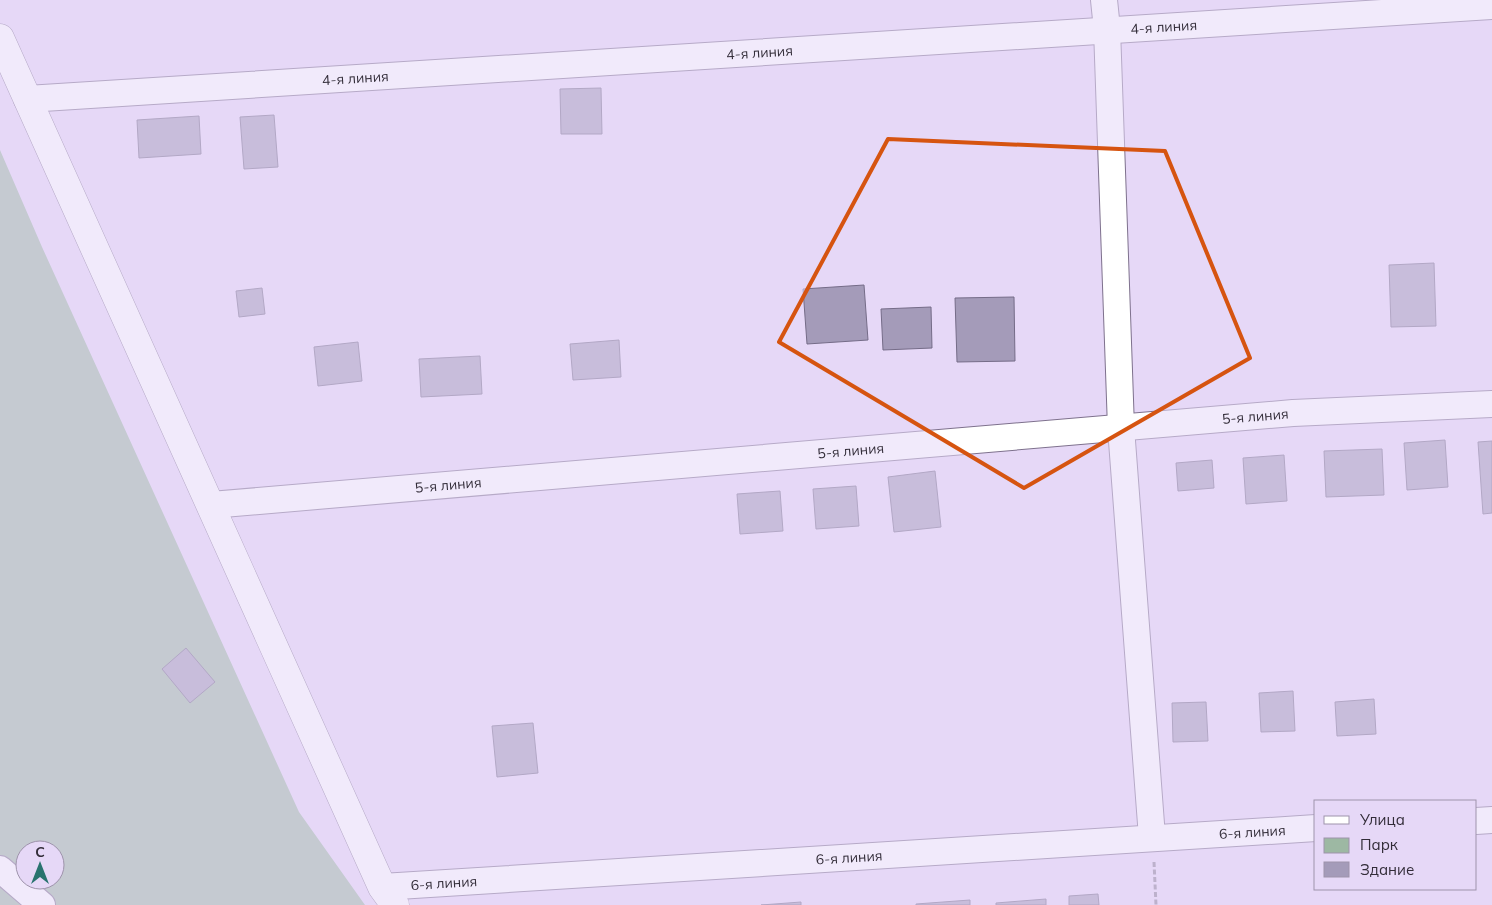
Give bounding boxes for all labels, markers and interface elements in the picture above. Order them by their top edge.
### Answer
street label: 4-я линия [1130,16,1198,38]
street label: 4-я линия [726,41,793,64]
street label: 4-я линия [321,67,389,89]
street label: 5-я линия [1221,404,1289,428]
street label: 5-я линия [817,439,885,462]
street label: 5-я линия [414,473,482,497]
legend [1314,800,1477,890]
text: Улица [1359,810,1405,829]
street label: 6-я линия [1218,821,1286,843]
text: Парк [1360,835,1399,854]
north arrow [15,840,65,890]
text: С [35,843,45,861]
street label: 6-я линия [815,846,883,869]
text: Здание [1360,860,1414,879]
street label: 6-я линия [410,872,478,894]

